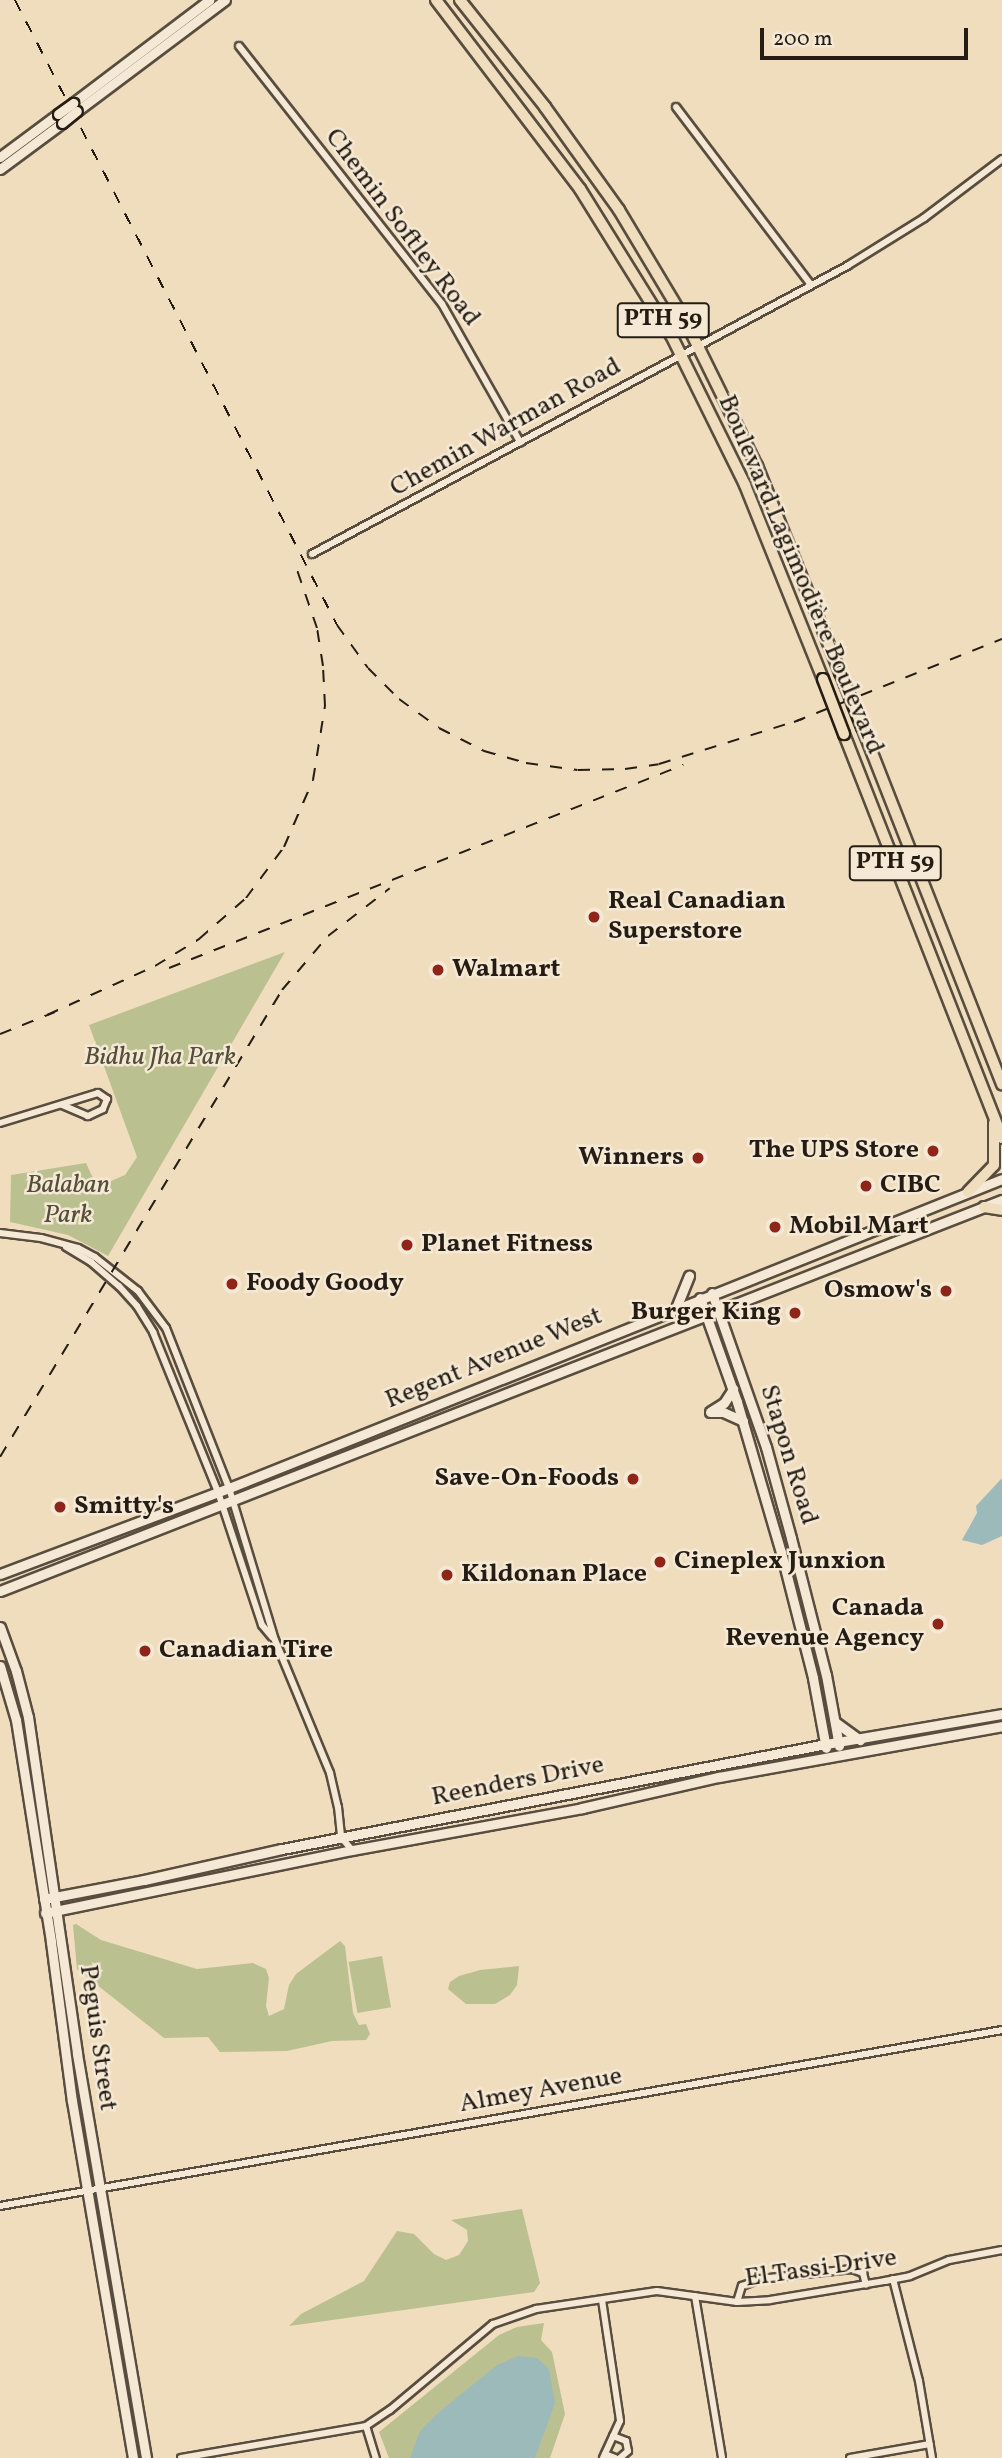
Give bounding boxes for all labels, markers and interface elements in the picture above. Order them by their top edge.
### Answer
scale bar [764,14,972,58]
text: 200 m [773,25,833,54]
street label: Chemin Softley Road [317,123,487,333]
road number: PTH 59 [616,300,710,340]
street label: Chemin Warman Road [385,351,627,505]
street label: Boulevard Lagimodière Boulevard [710,391,890,759]
road number: PTH 59 [848,842,942,884]
place label: Real Canadian Superstore [608,886,786,948]
marker: Real Canadian Superstore [586,909,602,925]
place label: Walmart [452,954,560,986]
marker: Walmart [430,962,446,978]
park label: Bidhu Jha Park [84,1042,236,1074]
place label: The UPS Store [749,1135,919,1167]
place label: Winners [578,1142,684,1174]
marker: The UPS Store [925,1143,941,1159]
marker: Winners [690,1150,706,1166]
park label: Balaban Park [26,1170,110,1232]
place label: CIBC [880,1170,941,1202]
marker: CIBC [858,1178,874,1194]
place label: Mobil Mart [789,1211,929,1243]
marker: Mobil Mart [767,1219,783,1235]
place label: Planet Fitness [421,1229,593,1261]
marker: Planet Fitness [399,1237,415,1253]
place label: Foody Goody [246,1268,404,1300]
place label: Osmow's [824,1275,932,1307]
marker: Foody Goody [224,1276,240,1292]
marker: Osmow's [938,1283,954,1299]
place label: Burger King [631,1297,781,1329]
street label: Regent Avenue West [381,1301,607,1417]
marker: Burger King [787,1305,803,1321]
street label: Stapon Road [752,1381,824,1529]
place label: Save-On-Foods [435,1463,619,1495]
marker: Save-On-Foods [625,1471,641,1487]
place label: Smitty's [74,1491,174,1523]
marker: Smitty's [52,1499,68,1515]
place label: Cineplex Junxion [674,1546,886,1578]
marker: Cineplex Junxion [652,1554,668,1570]
place label: Kildonan Place [461,1559,647,1591]
marker: Kildonan Place [439,1567,455,1583]
place label: Canada Revenue Agency [725,1593,924,1654]
marker: Canada Revenue Agency [930,1616,946,1632]
place label: Canadian Tire [159,1635,333,1667]
marker: Canadian Tire [137,1643,153,1659]
street label: Reenders Drive [429,1750,607,1814]
street label: Peguis Street [71,1963,123,2113]
street label: Almey Avenue [457,2061,625,2121]
street label: El Tassi Drive [743,2243,899,2295]

